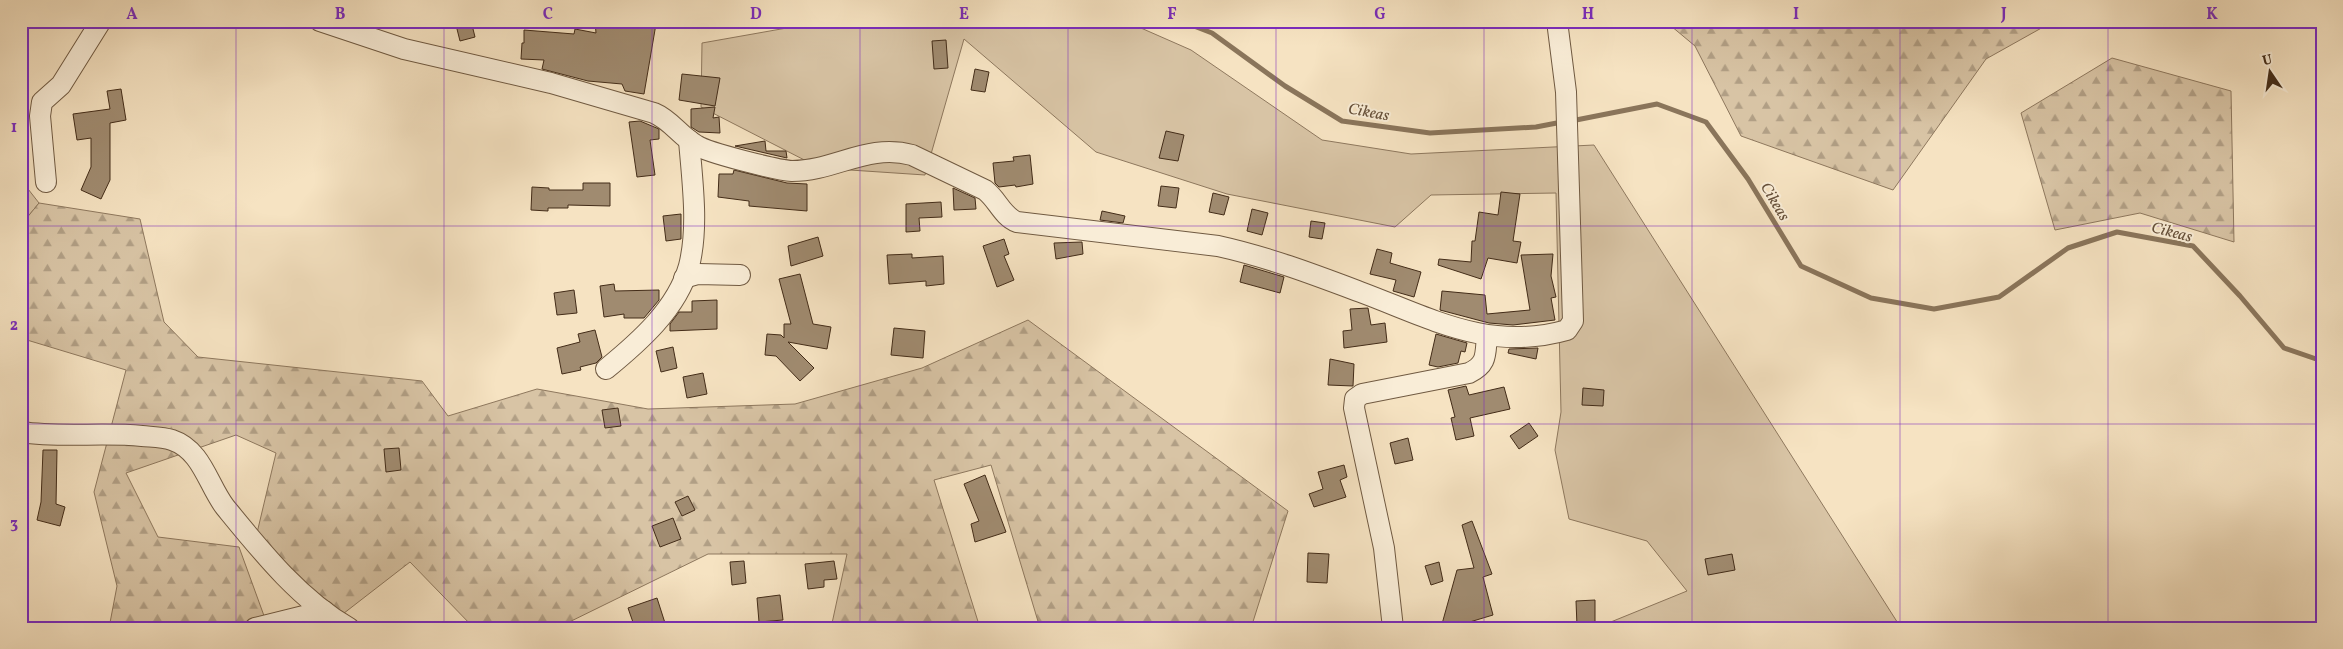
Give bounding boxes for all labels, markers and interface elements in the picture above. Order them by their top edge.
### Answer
text: A [126,4,138,26]
text: B [335,4,346,26]
text: C [543,4,553,26]
text: D [750,4,762,26]
text: E [959,4,969,26]
text: F [1167,4,1177,26]
text: G [1374,4,1386,26]
text: H [1582,4,1594,26]
text: I [1793,4,1799,26]
text: J [2000,4,2007,26]
text: K [2206,4,2218,26]
north arrow [2246,48,2296,98]
text: U [2261,50,2275,71]
water label: Cikeas [1346,99,1391,127]
text: 1 [11,117,17,139]
water label: Cikeas [1754,179,1794,226]
water label: Cikeas [2149,217,2194,249]
text: 2 [10,315,18,337]
text: 3 [10,513,18,535]

